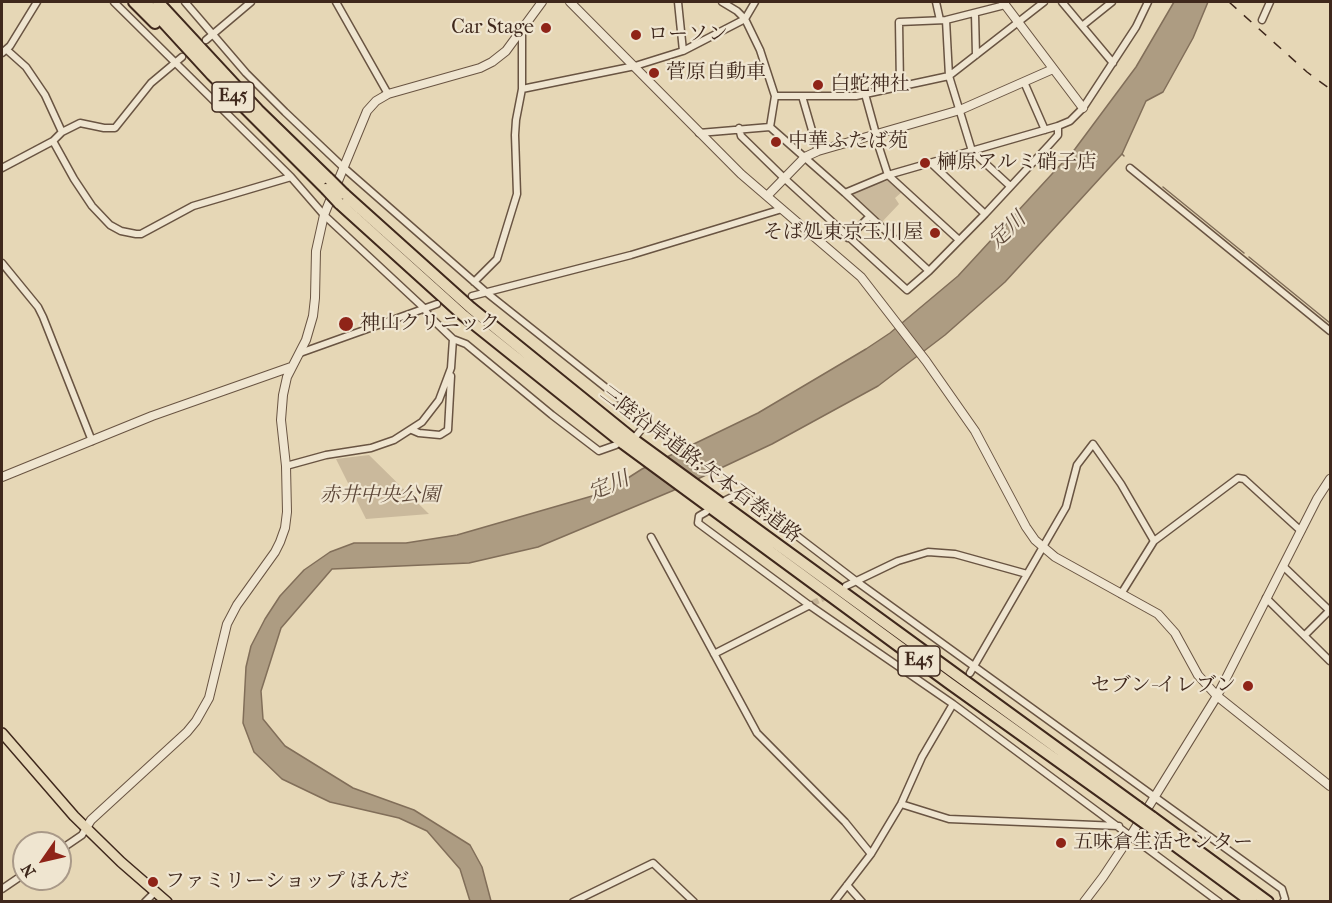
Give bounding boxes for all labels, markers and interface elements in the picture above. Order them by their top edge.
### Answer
place label: Car Stage [451,16,534,40]
marker: Car Stage [539,21,553,35]
place label: ローソン [648,23,728,47]
marker: ローソン [629,28,643,42]
place label: 菅原自動車 [666,61,766,85]
marker: 菅原自動車 [647,66,661,80]
place label: 白蛇神社 [830,73,910,97]
marker: 白蛇神社 [811,78,825,92]
road number: E45 [212,82,254,112]
place label: 中華ふたば苑 [788,130,908,154]
marker: 中華ふたば苑 [769,135,783,149]
place label: 榊原アルミ硝子店 [937,151,1097,175]
marker: 榊原アルミ硝子店 [918,156,932,170]
water label: 定川 [984,207,1032,255]
place label: そば処東京玉川屋 [763,221,923,245]
marker: そば処東京玉川屋 [928,226,942,240]
place label: 神山クリニック [360,312,500,336]
marker: 神山クリニック [337,315,355,333]
street label: 三陸沿岸道路;矢本石巻道路 [595,382,805,548]
water label: 定川 [585,467,633,507]
park label: 赤井中央公園 [320,484,440,508]
road number: E45 [898,646,940,676]
place label: セブン-イレブン [1091,674,1236,698]
marker: セブン-イレブン [1241,679,1255,693]
north arrow [12,831,72,891]
place label: 五味倉生活センター [1073,831,1253,855]
marker: 五味倉生活センター [1054,836,1068,850]
text: N [17,860,40,881]
place label: ファミリーショップ ほんだ [165,870,409,894]
marker: ファミリーショップ ほんだ [146,875,160,889]

